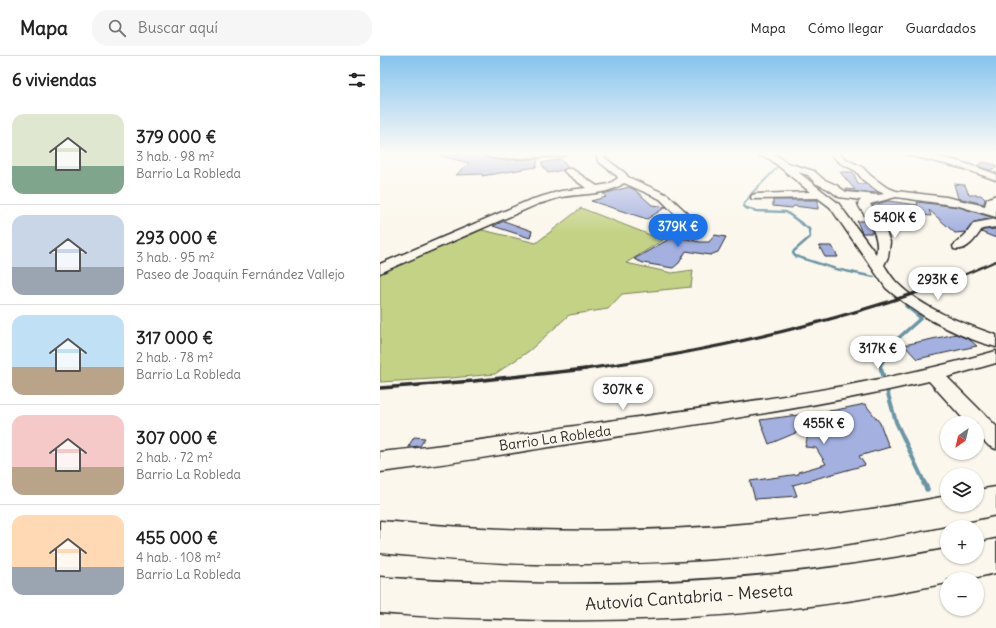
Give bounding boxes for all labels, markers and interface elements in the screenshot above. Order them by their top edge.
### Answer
search box [92,10,372,46]
text: Mapa [20,16,68,40]
icon: search [106,17,128,39]
text: Buscar aquí [138,18,218,37]
text: Mapa [751,19,786,37]
text: Cómo llegar [808,19,884,37]
text: Guardados [906,19,976,37]
text: 6 viviendas [12,69,96,91]
icon: filters [346,69,368,91]
text: 379 000 € [136,126,216,148]
icon: home [44,130,92,178]
text: 3 hab. · 98 m² [136,148,215,165]
text: Barrio La Robleda [136,165,241,182]
pin: 540K € [862,205,928,239]
text: 540K € [873,209,917,226]
pin: 379K € [645,214,711,248]
text: 379K € [658,218,698,235]
text: 293 000 € [136,227,217,249]
icon: home [44,231,92,279]
text: 3 hab. · 95 m² [136,249,215,266]
text: Paseo de Joaquín Fernández Vallejo [136,266,345,283]
pin: 293K € [905,267,971,301]
text: 293K € [917,271,959,288]
text: 317 000 € [136,327,213,349]
icon: home [44,331,92,379]
pin: 317K € [845,336,911,370]
text: 317K € [859,340,897,357]
text: 2 hab. · 78 m² [136,349,213,366]
text: Barrio La Robleda [136,366,241,383]
pin: 307K € [590,377,656,411]
text: 307K € [602,381,644,398]
pin: 455K € [791,411,857,445]
text: 455K € [803,415,845,432]
north arrow [940,416,984,460]
map controls [940,416,984,616]
street label: Barrio La Robleda [498,421,612,455]
text: 307 000 € [136,427,218,449]
icon: home [44,431,92,479]
text: 2 hab. · 72 m² [136,449,213,466]
text: Barrio La Robleda [136,466,241,483]
button: layers [940,468,984,512]
button: + [940,520,984,564]
text: 455 000 € [136,527,218,549]
icon: home [44,531,92,579]
text: 4 hab. · 108 m² [136,549,221,566]
text: Barrio La Robleda [136,566,241,583]
button: − [940,572,984,616]
street label: Autovía Cantabria - Meseta [584,579,794,615]

